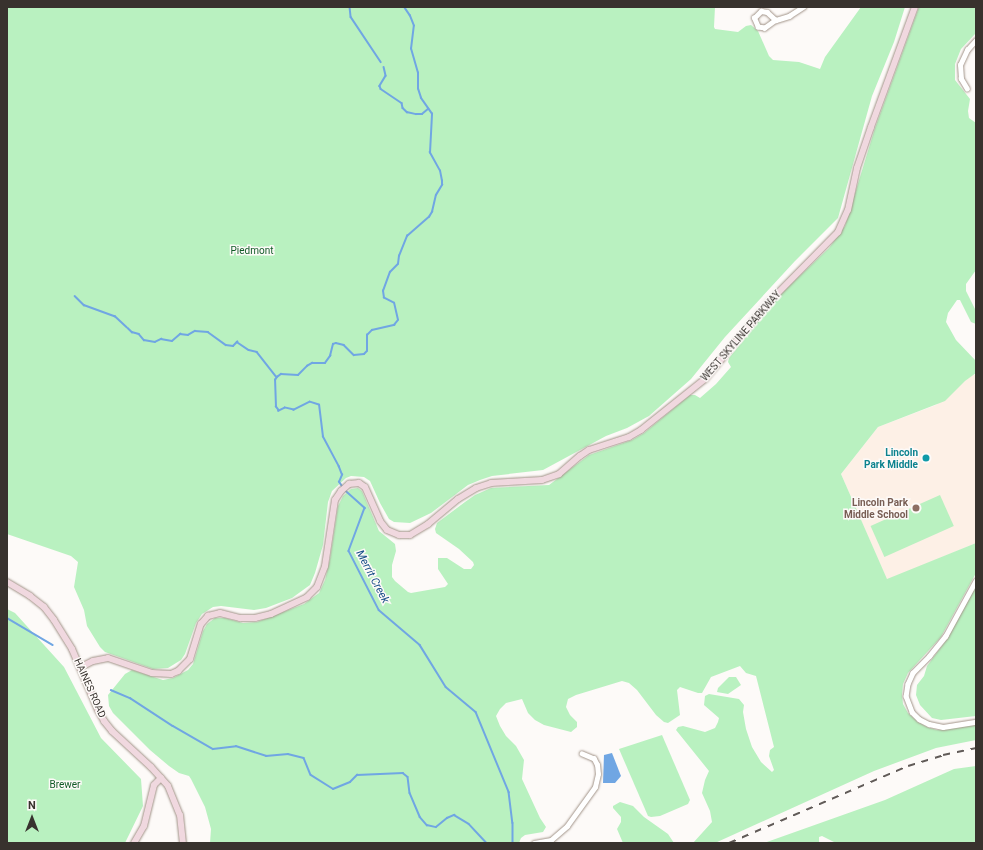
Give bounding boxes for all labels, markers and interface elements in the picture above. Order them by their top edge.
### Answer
park label: Piedmont [231,245,273,257]
street label: WEST SKYLINE PARKWAY [698,288,784,384]
place label: Lincoln Park Middle [864,446,918,470]
marker: Lincoln Park Middle [921,453,931,463]
place label: Lincoln Park Middle School [844,496,908,520]
marker: Lincoln Park Middle School [911,503,921,513]
water label: Merrit Creek [353,548,391,606]
street label: HAINES ROAD [72,656,108,720]
park label: Brewer [49,779,81,791]
north arrow [12,798,52,838]
text: N [28,799,36,812]

